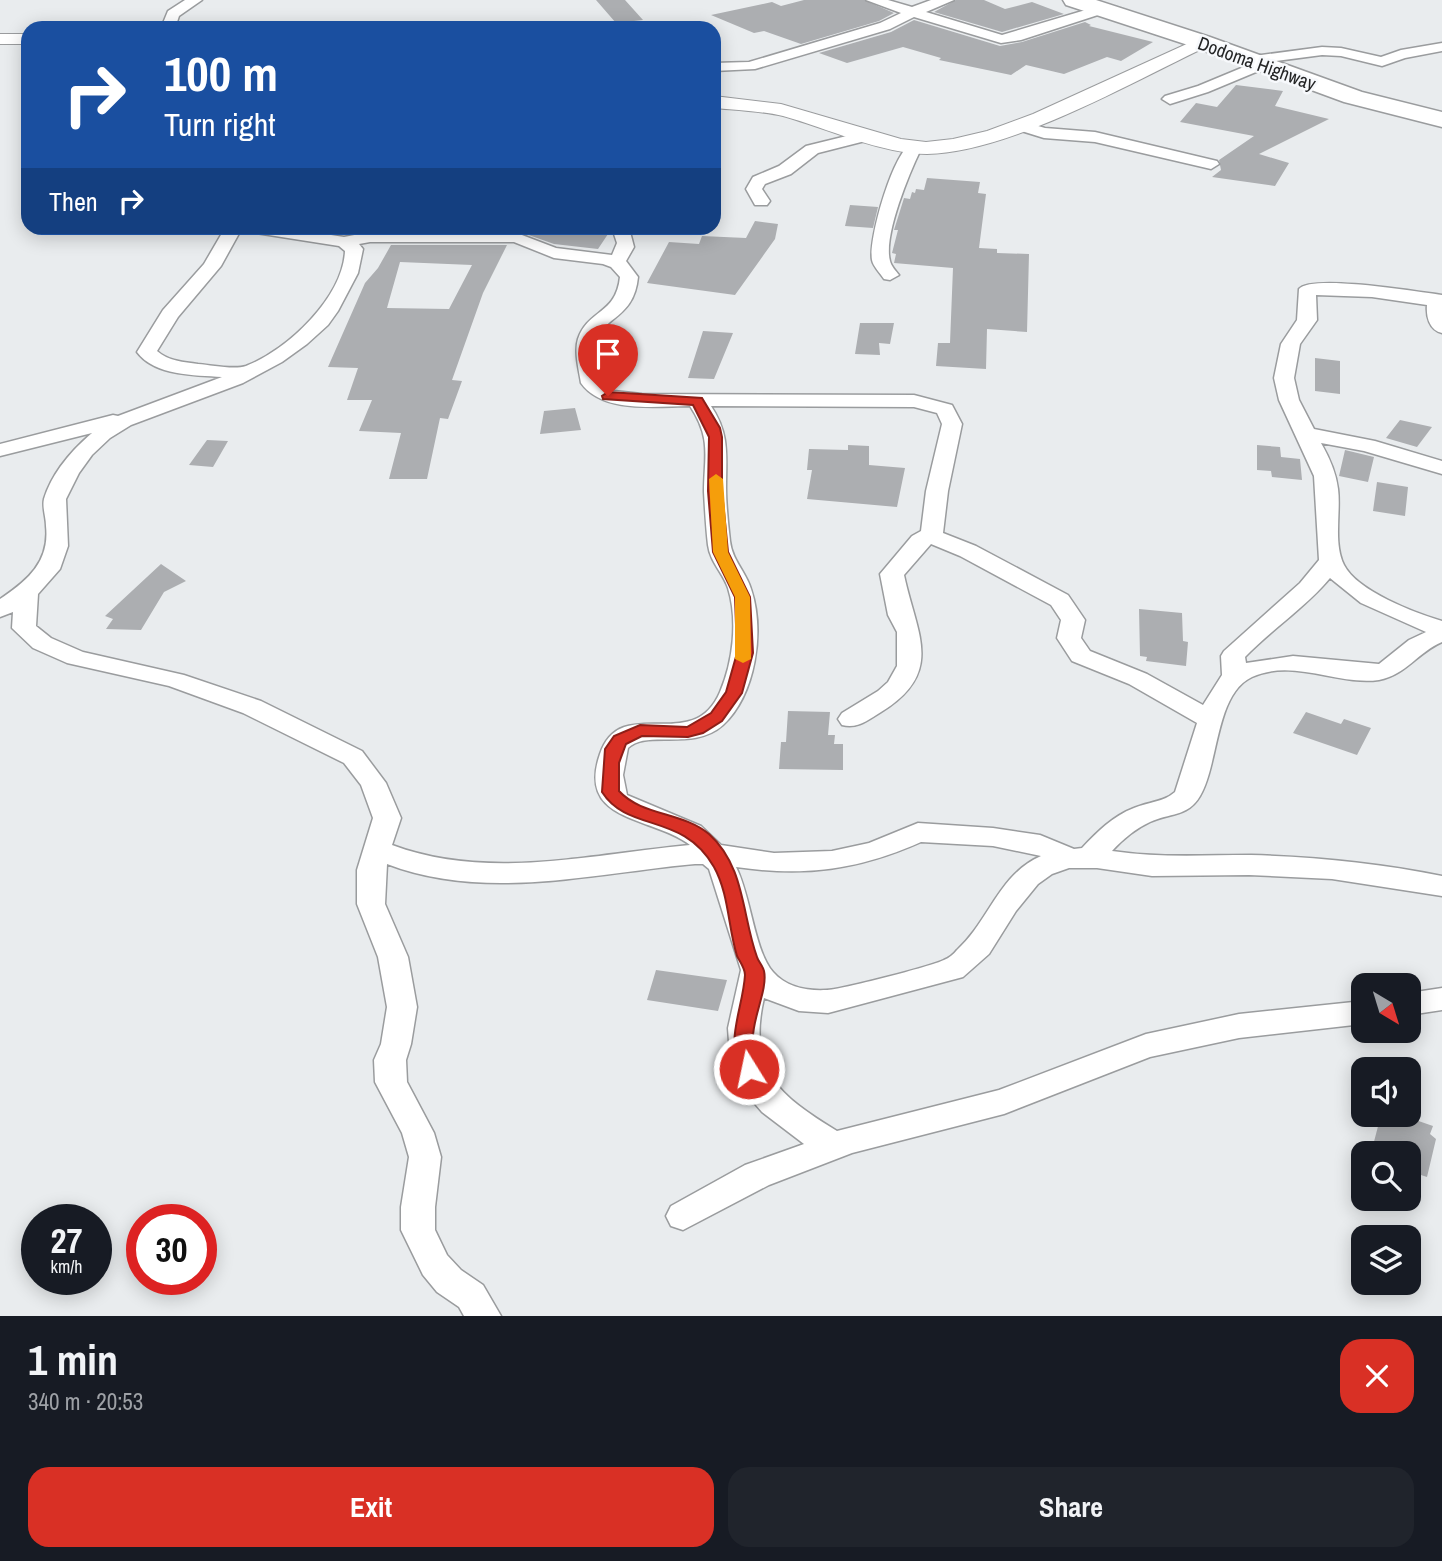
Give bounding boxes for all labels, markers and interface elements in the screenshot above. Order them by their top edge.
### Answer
street label: Dodoma Highway [1194,30,1320,96]
text: 100 m [164,40,278,106]
icon: right [49,49,140,140]
text: Turn right [164,103,276,146]
icon: right [112,182,150,220]
text: Then [49,184,98,219]
pin [578,324,638,396]
icon: arrive [589,335,627,373]
north arrow [1351,973,1421,1043]
map controls [1351,973,1421,1295]
position arrow [712,1032,786,1106]
button: sound [1351,1057,1421,1127]
button: search [1351,1141,1421,1211]
speed limit sign: 30 [126,1204,217,1295]
text: 27 [51,1217,82,1264]
button: layers [1351,1225,1421,1295]
text: km/h [51,1254,83,1279]
text: 1 min [28,1332,118,1388]
button: close [1340,1339,1414,1413]
text: 340 m · 20:53 [28,1386,143,1417]
button: Exit [28,1467,714,1547]
button: Share [728,1467,1414,1547]

